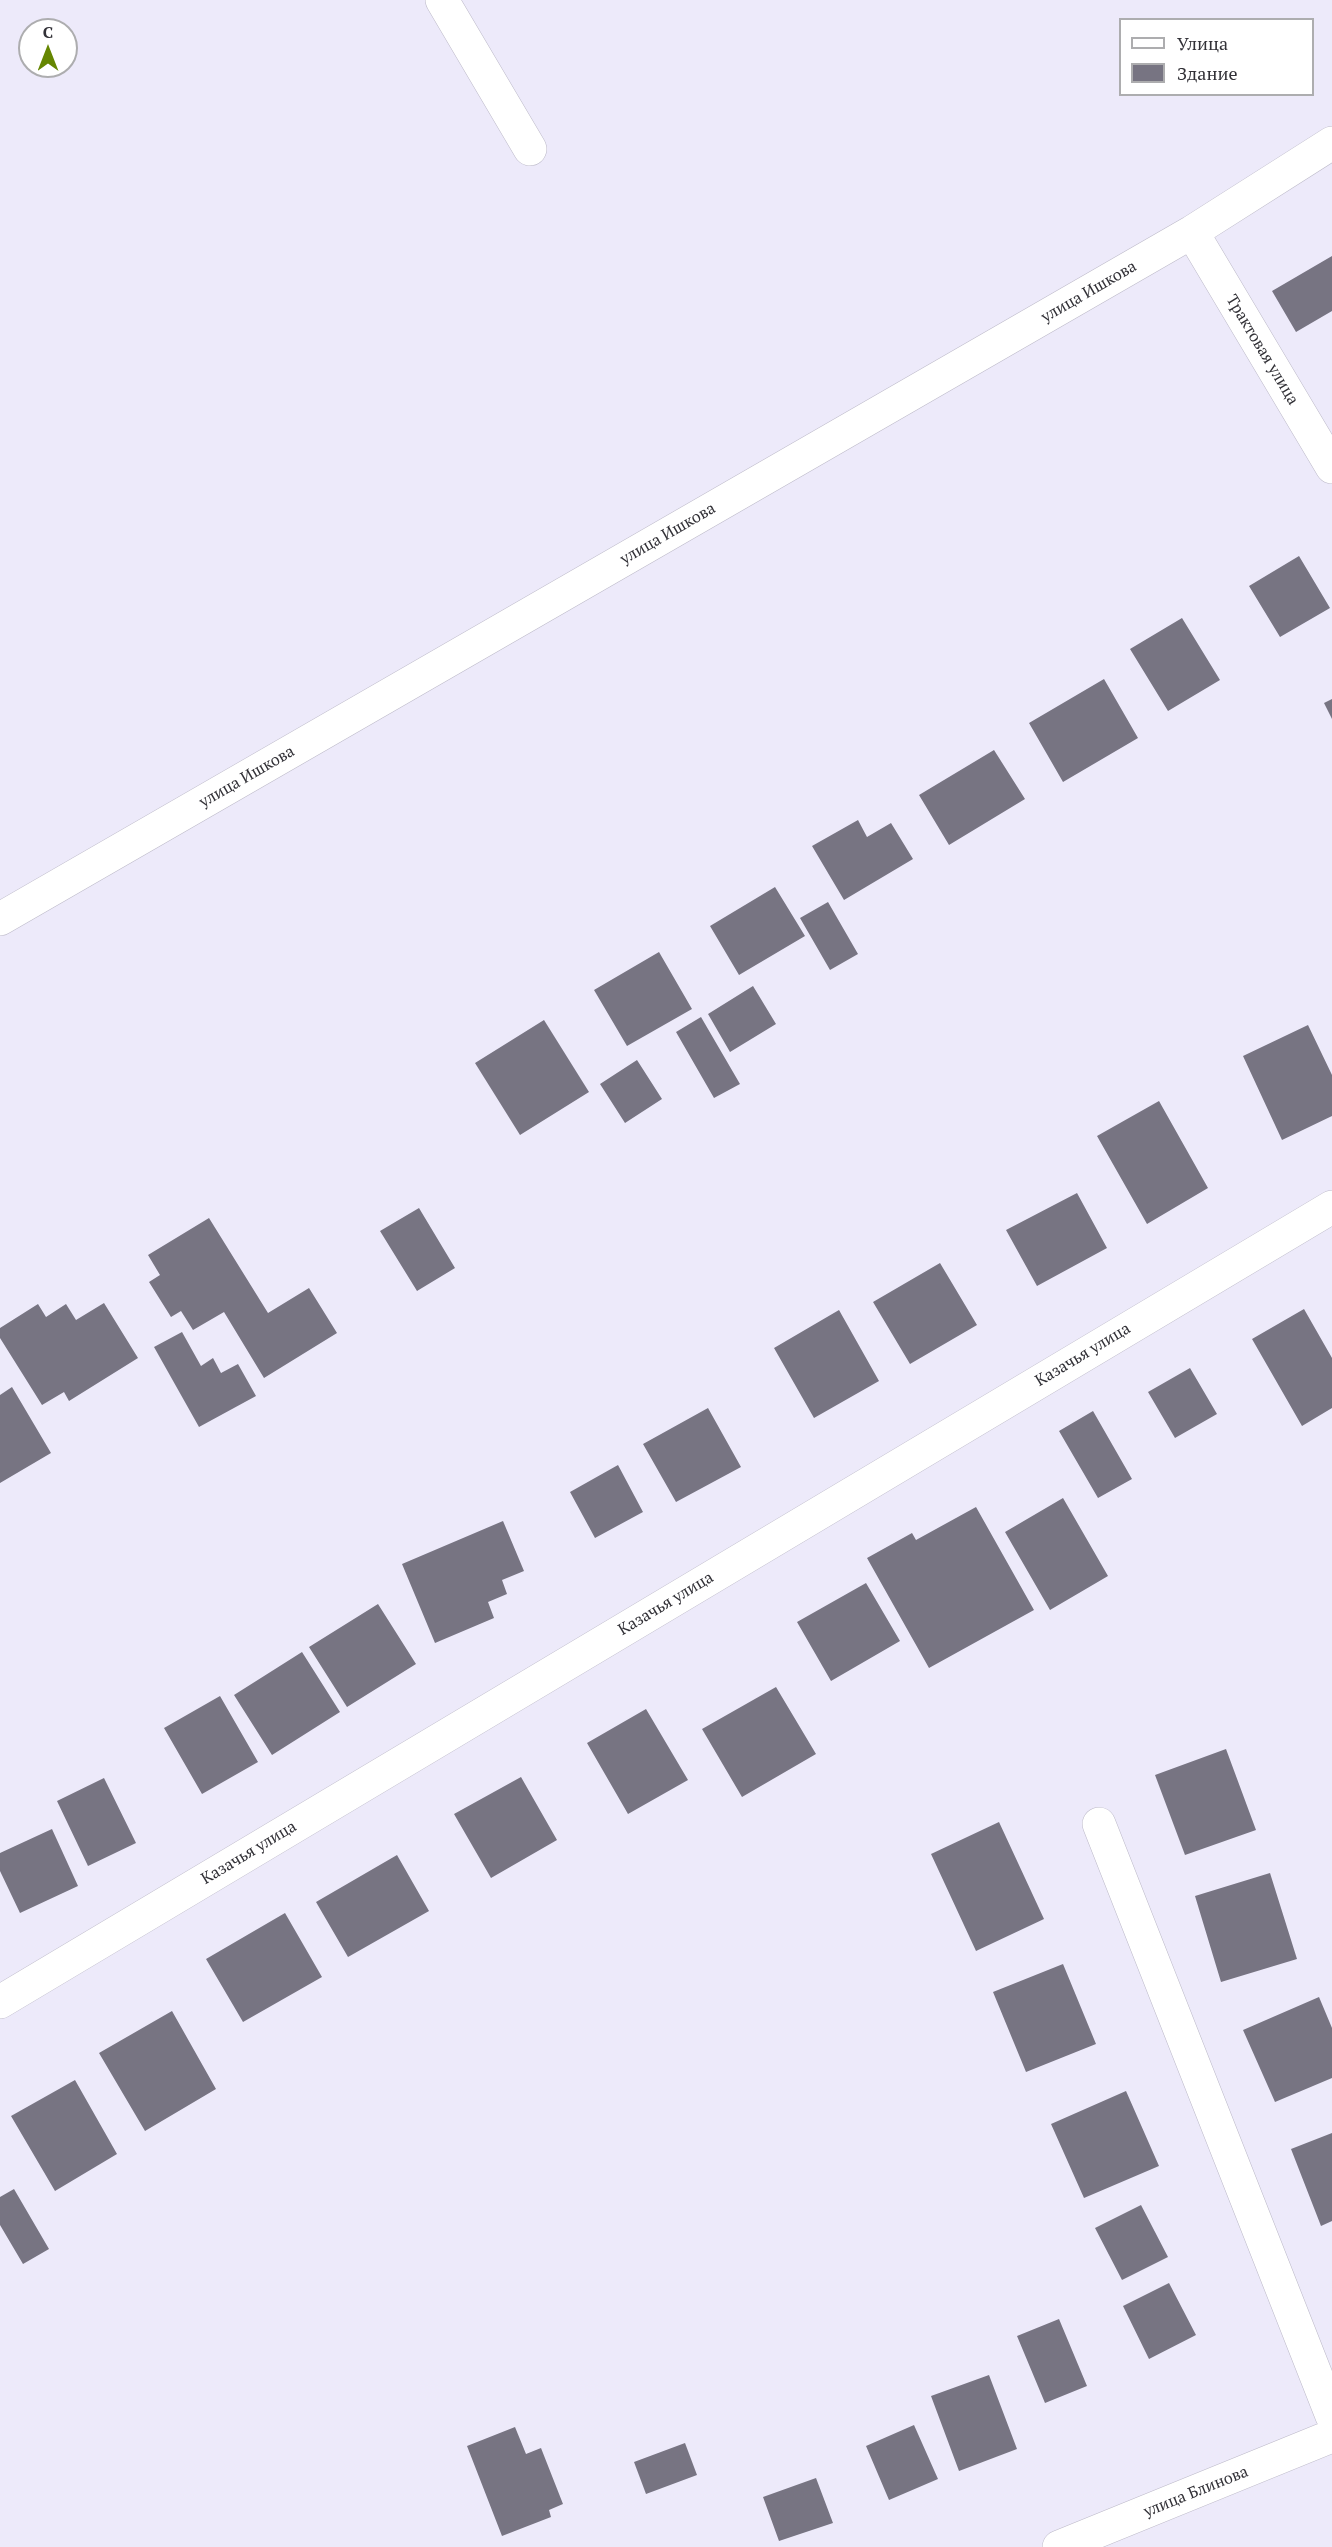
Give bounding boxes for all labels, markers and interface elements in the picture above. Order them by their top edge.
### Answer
north arrow [18,18,78,78]
legend [1119,18,1314,96]
text: С [43,21,53,43]
text: Улица [1177,31,1228,55]
text: Здание [1177,61,1237,85]
street label: улица Ишкова [1038,257,1140,327]
street label: Трактовая улица [1222,292,1302,408]
street label: улица Ишкова [617,499,719,569]
street label: улица Ишкова [196,742,298,812]
street label: Казачья улица [1032,1319,1134,1391]
street label: Казачья улица [615,1568,717,1640]
street label: Казачья улица [198,1817,300,1889]
street label: улица Блинова [1141,2462,1251,2522]

